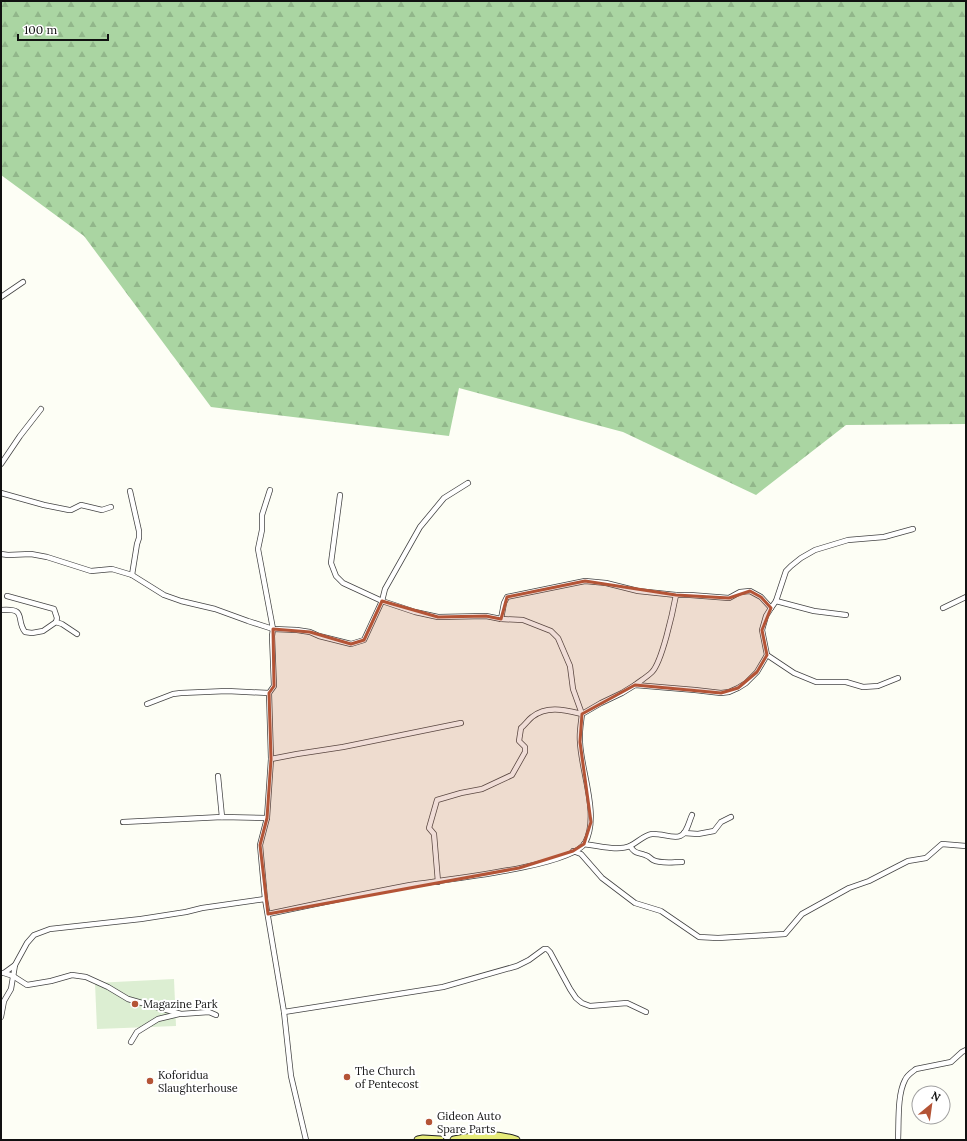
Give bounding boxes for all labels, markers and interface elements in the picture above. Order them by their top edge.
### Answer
scale bar [18,16,108,42]
text: 100 m [24,22,57,37]
place label: Magazine Park [143,997,218,1011]
marker: Magazine Park [130,999,140,1009]
place label: The Church of Pentecost [355,1064,420,1091]
place label: Koforidua Slaughterhouse [158,1068,238,1095]
marker: The Church of Pentecost [342,1072,352,1082]
marker: Koforidua Slaughterhouse [145,1076,155,1086]
north arrow [911,1085,951,1125]
text: N [929,1088,943,1105]
place label: Gideon Auto Spare Parts [437,1109,501,1136]
marker: Gideon Auto Spare Parts [424,1117,434,1127]

